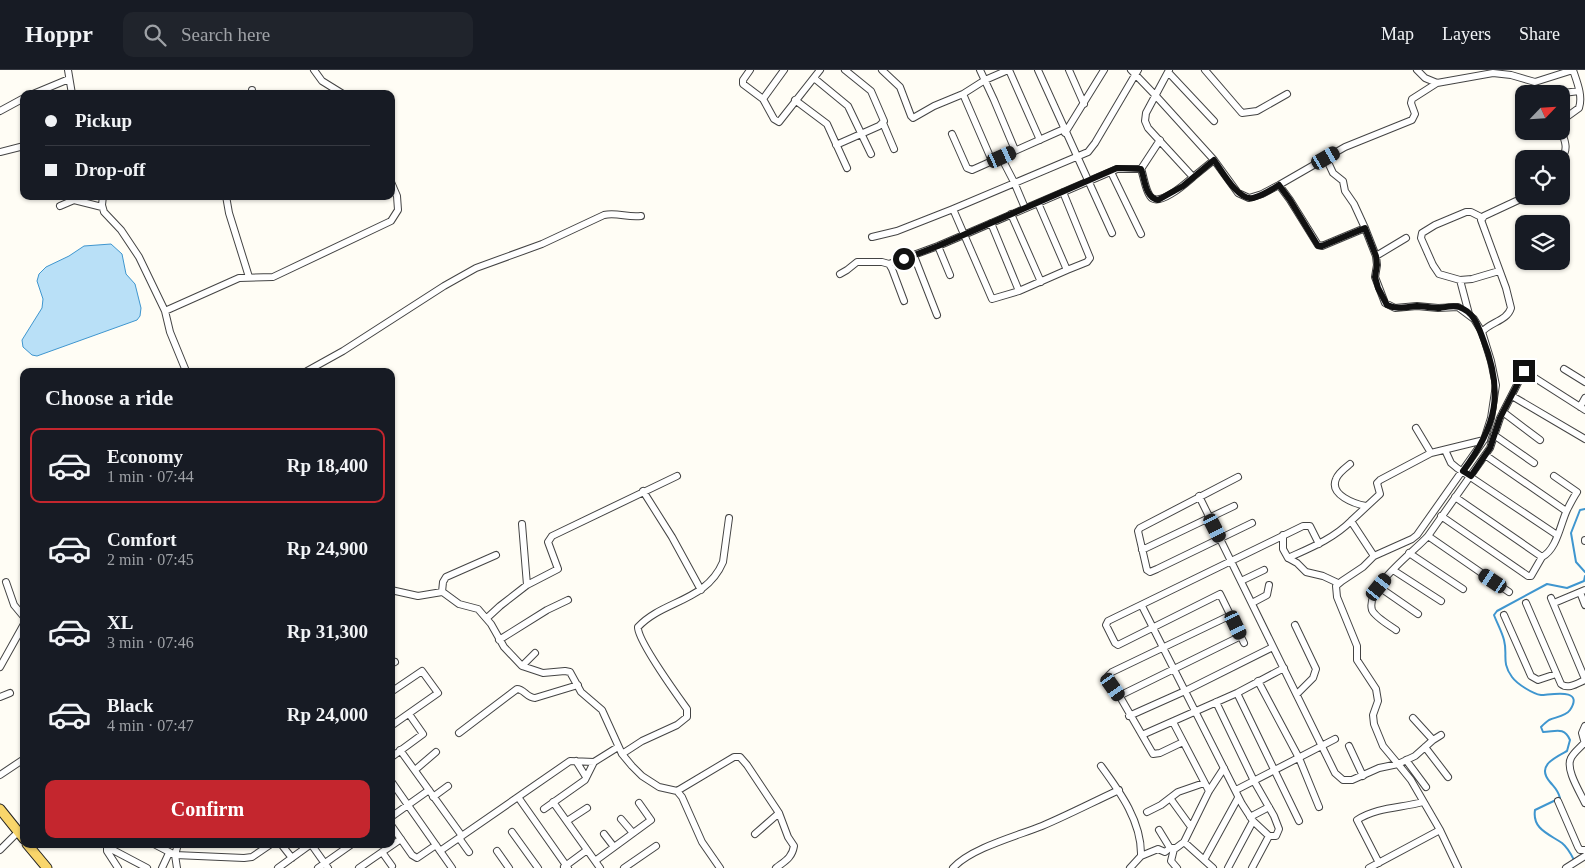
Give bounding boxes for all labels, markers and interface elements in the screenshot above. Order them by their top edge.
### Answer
search box [123,12,473,57]
text: Hoppr [25,21,93,47]
icon: search [141,21,169,49]
text: Search here [181,24,270,45]
text: Map [1381,24,1414,44]
text: Layers [1442,24,1491,44]
text: Share [1519,24,1560,44]
north arrow [1515,85,1570,140]
map controls [1515,85,1570,270]
text: Pickup [75,110,132,131]
car [985,144,1018,170]
car [1309,144,1342,172]
button: locate [1515,150,1570,205]
text: Drop-off [75,159,145,180]
button: layers [1515,215,1570,270]
route start [893,248,915,270]
route end [1513,360,1535,382]
text: Choose a ride [45,385,173,410]
icon: car [47,443,92,488]
text: Economy [107,446,183,467]
text: Rp 18,400 [287,455,368,476]
text: 1 min · 07:44 [107,468,194,485]
car [1201,511,1228,545]
icon: car [47,526,92,571]
text: Comfort [107,529,177,550]
text: Rp 24,900 [287,538,368,559]
text: 2 min · 07:45 [107,551,194,568]
car [1476,566,1509,596]
car [1363,571,1394,603]
car [1222,608,1249,642]
icon: car [47,609,92,654]
text: XL [107,612,133,633]
text: Rp 31,300 [287,621,368,642]
text: 3 min · 07:46 [107,634,194,651]
car [1098,670,1127,704]
icon: car [47,692,92,737]
text: Black [107,695,153,716]
text: Rp 24,000 [287,704,368,725]
text: 4 min · 07:47 [107,717,194,734]
button: Confirm [45,780,370,838]

